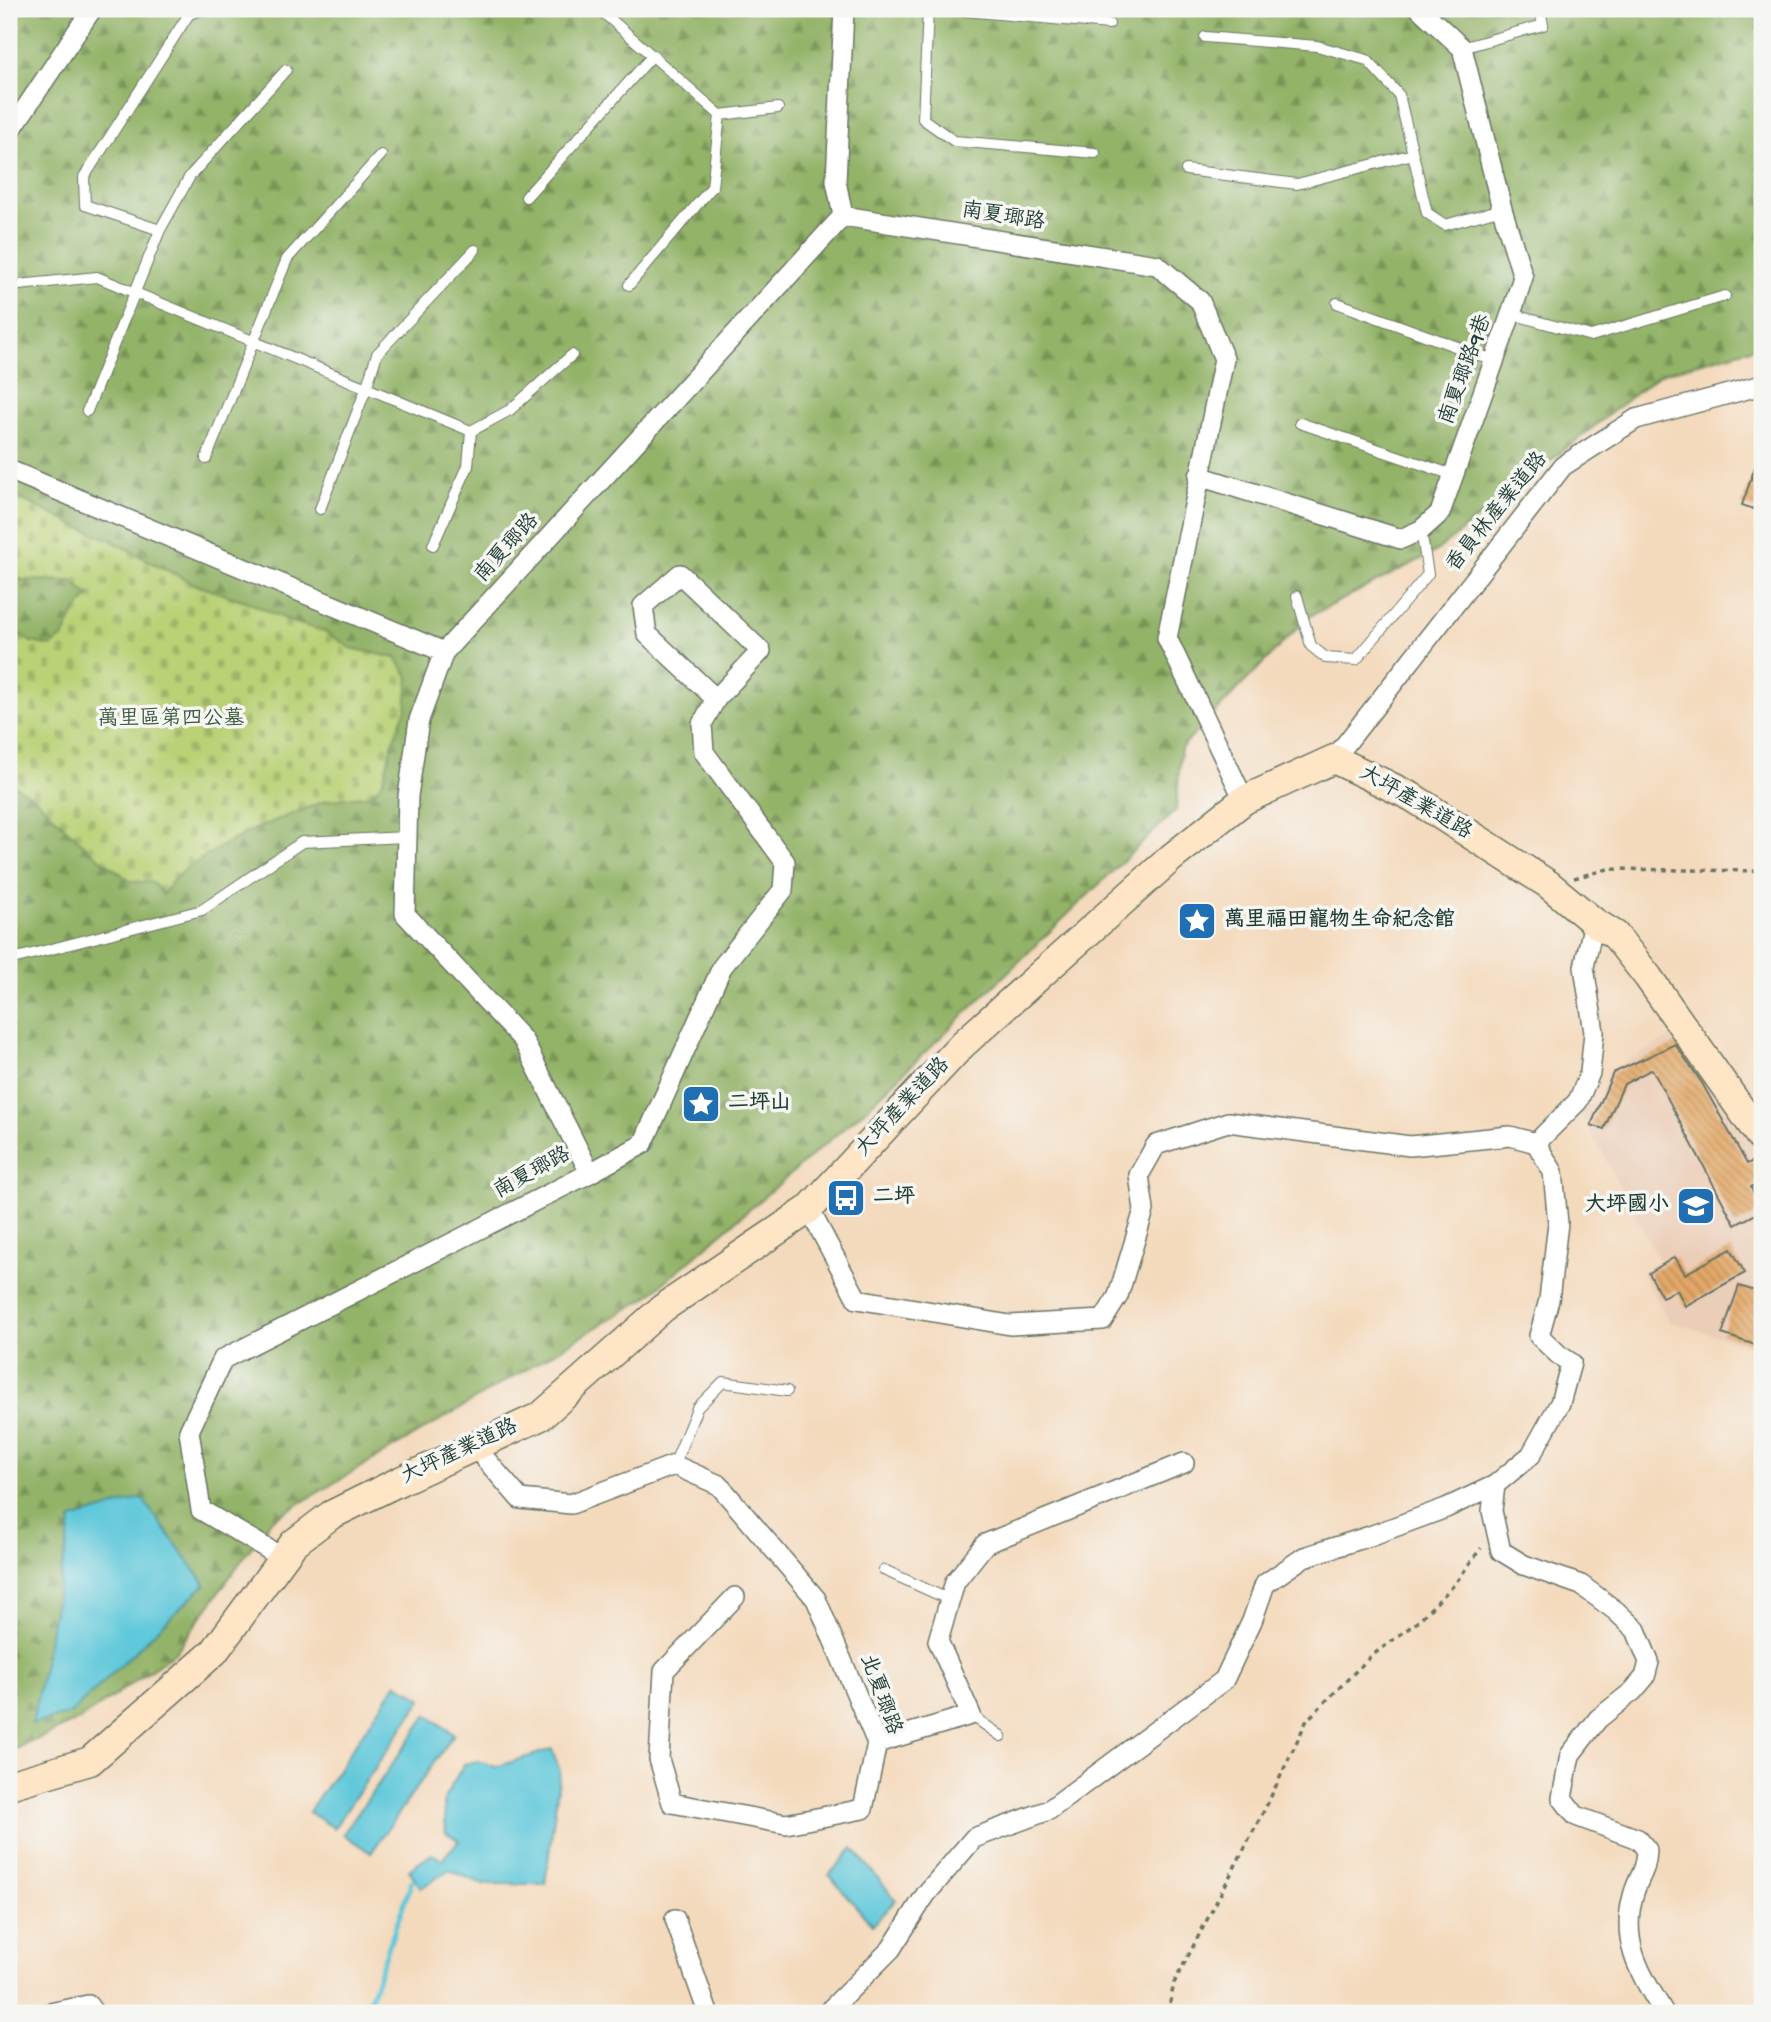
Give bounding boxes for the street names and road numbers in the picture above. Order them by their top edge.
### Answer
street label: 南夏瑯路 [960,197,1047,237]
street label: 南夏瑯路9巷 [1434,311,1499,429]
street label: 香員林產業道路 [1440,447,1554,578]
street label: 南夏瑯路 [469,508,545,589]
street label: 大坪產業道路 [1354,760,1477,846]
street label: 大坪產業道路 [850,1052,956,1163]
street label: 南夏瑯路 [489,1141,576,1205]
street label: 大坪產業道路 [397,1413,522,1491]
street label: 北夏瑯路 [853,1651,907,1739]

